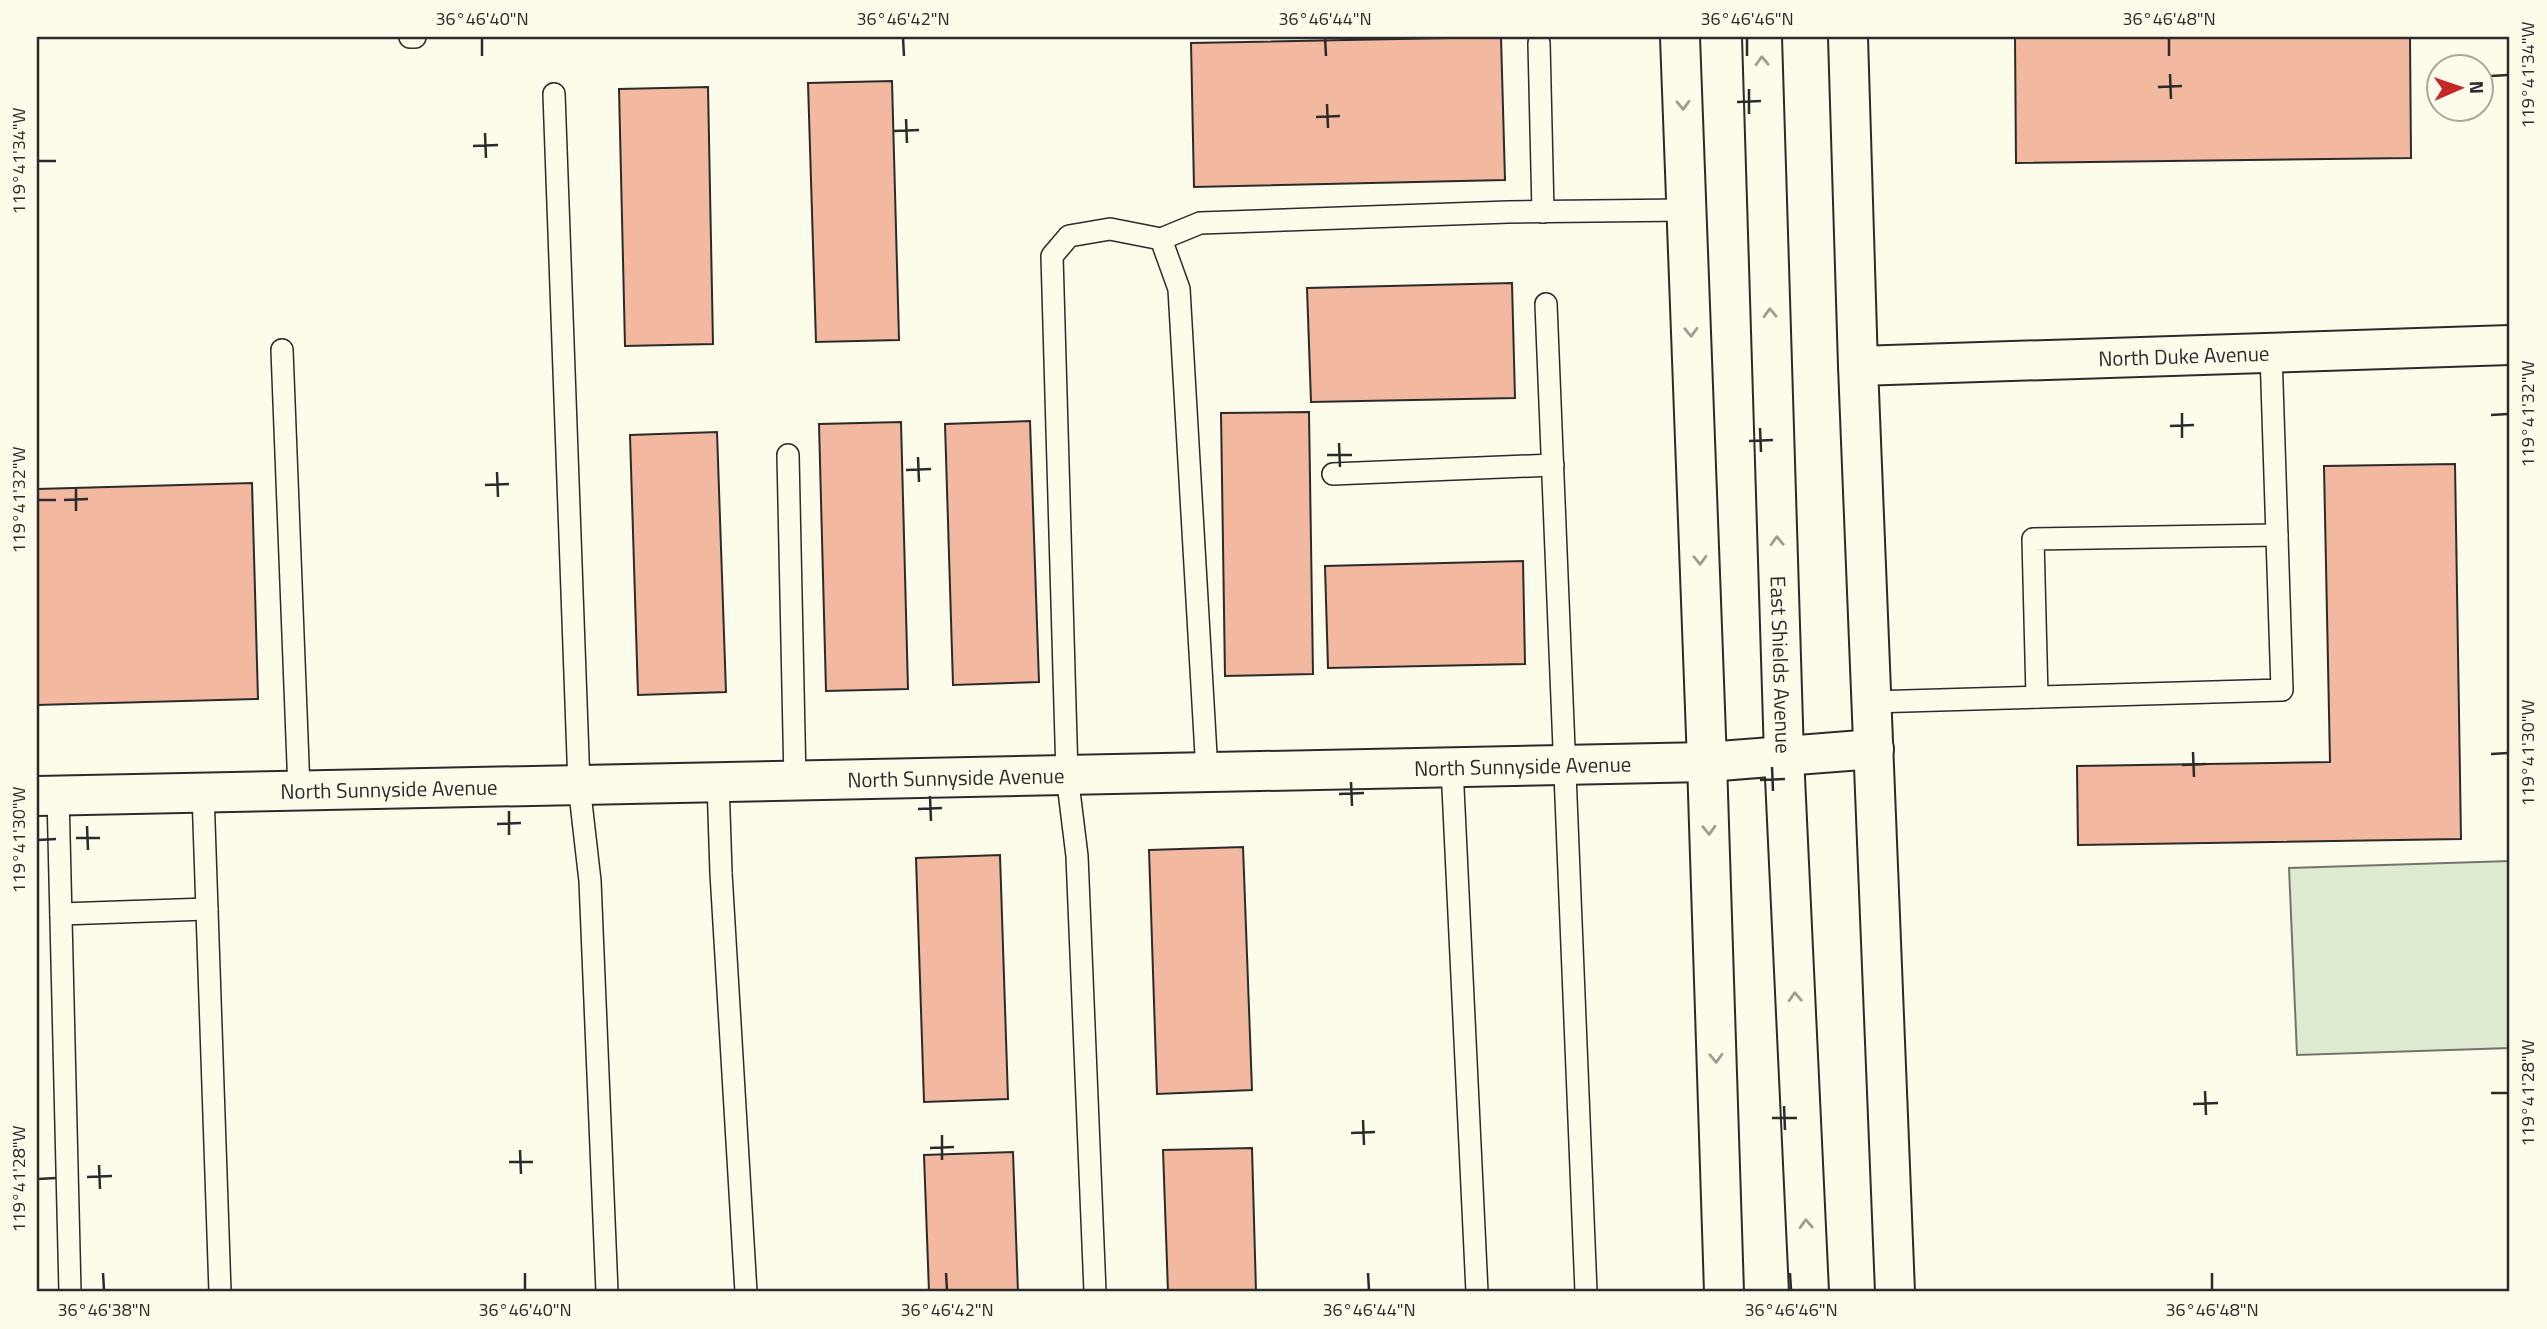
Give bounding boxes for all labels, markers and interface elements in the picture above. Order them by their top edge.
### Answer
text: 36°46'40"N [435,5,529,32]
text: 36°46'42"N [856,5,950,32]
text: 36°46'44"N [1278,5,1372,32]
text: 36°46'46"N [1700,5,1794,32]
text: 36°46'48"N [2122,5,2216,32]
text: 119°41'34"W [2514,21,2541,129]
north arrow [2424,52,2494,122]
one-way arrow [1755,56,1770,67]
text: N [2463,80,2492,94]
one-way arrow [1675,100,1690,111]
text: 119°41'34"W [5,107,32,215]
one-way arrow [1762,308,1778,318]
one-way arrow [1684,327,1699,338]
street label: North Duke Avenue [2098,337,2270,374]
text: 119°41'32"W [2514,360,2541,468]
text: 119°41'32"W [5,446,32,554]
one-way arrow [1769,535,1785,546]
one-way arrow [1692,554,1707,565]
street label: East Shields Avenue [1762,575,1800,754]
text: 119°41'30"W [2514,699,2541,807]
street label: North Sunnyside Avenue [1414,748,1632,784]
street label: North Sunnyside Avenue [847,759,1065,796]
street label: North Sunnyside Avenue [280,771,498,807]
text: 119°41'30"W [5,786,32,894]
one-way arrow [1702,825,1717,836]
one-way arrow [1788,991,1803,1002]
text: 119°41'28"W [2514,1039,2541,1147]
one-way arrow [1709,1053,1724,1064]
text: 119°41'28"W [5,1125,32,1233]
one-way arrow [1799,1218,1814,1229]
text: 36°46'38"N [57,1296,151,1323]
text: 36°46'40"N [478,1296,572,1323]
text: 36°46'42"N [900,1296,994,1323]
text: 36°46'44"N [1322,1296,1416,1323]
text: 36°46'46"N [1744,1296,1838,1323]
text: 36°46'48"N [2165,1296,2259,1323]

